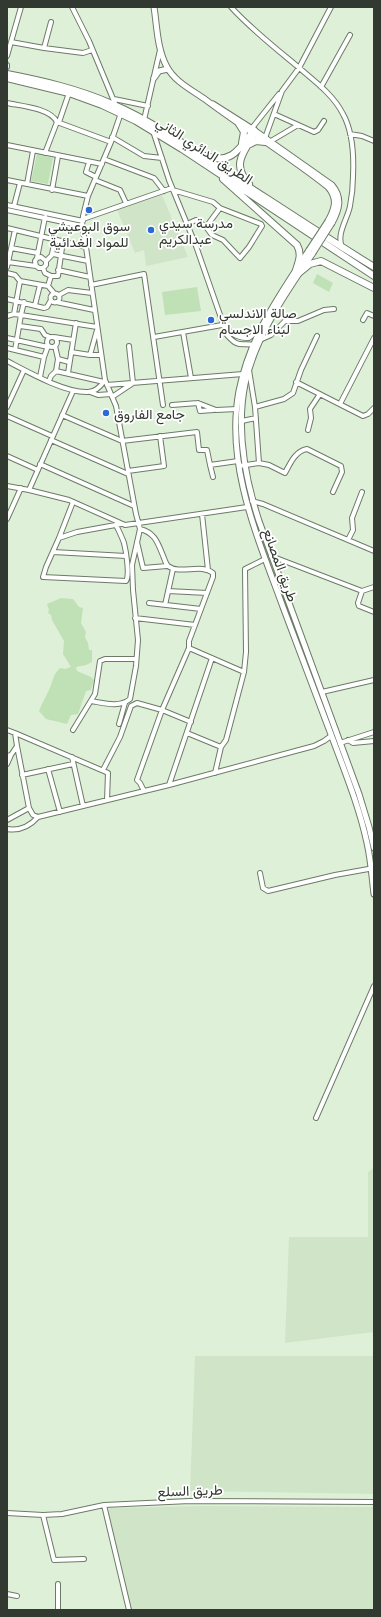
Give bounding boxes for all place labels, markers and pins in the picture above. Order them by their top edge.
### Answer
marker: سوق البوعيشي للمواد الغدائية [84,205,94,215]
place label: مدرسة سيدي عبدالكريم [159,214,233,248]
place label: سوق البوعيشي للمواد الغدائية [48,217,130,251]
marker: مدرسة سيدي عبدالكريم [146,225,156,235]
place label: صالة الاندلسي لبناء الاجسام [219,304,297,338]
marker: صالة الاندلسي لبناء الاجسام [206,315,216,325]
place label: جامع الفاروق [114,405,185,425]
marker: جامع الفاروق [101,408,111,418]

